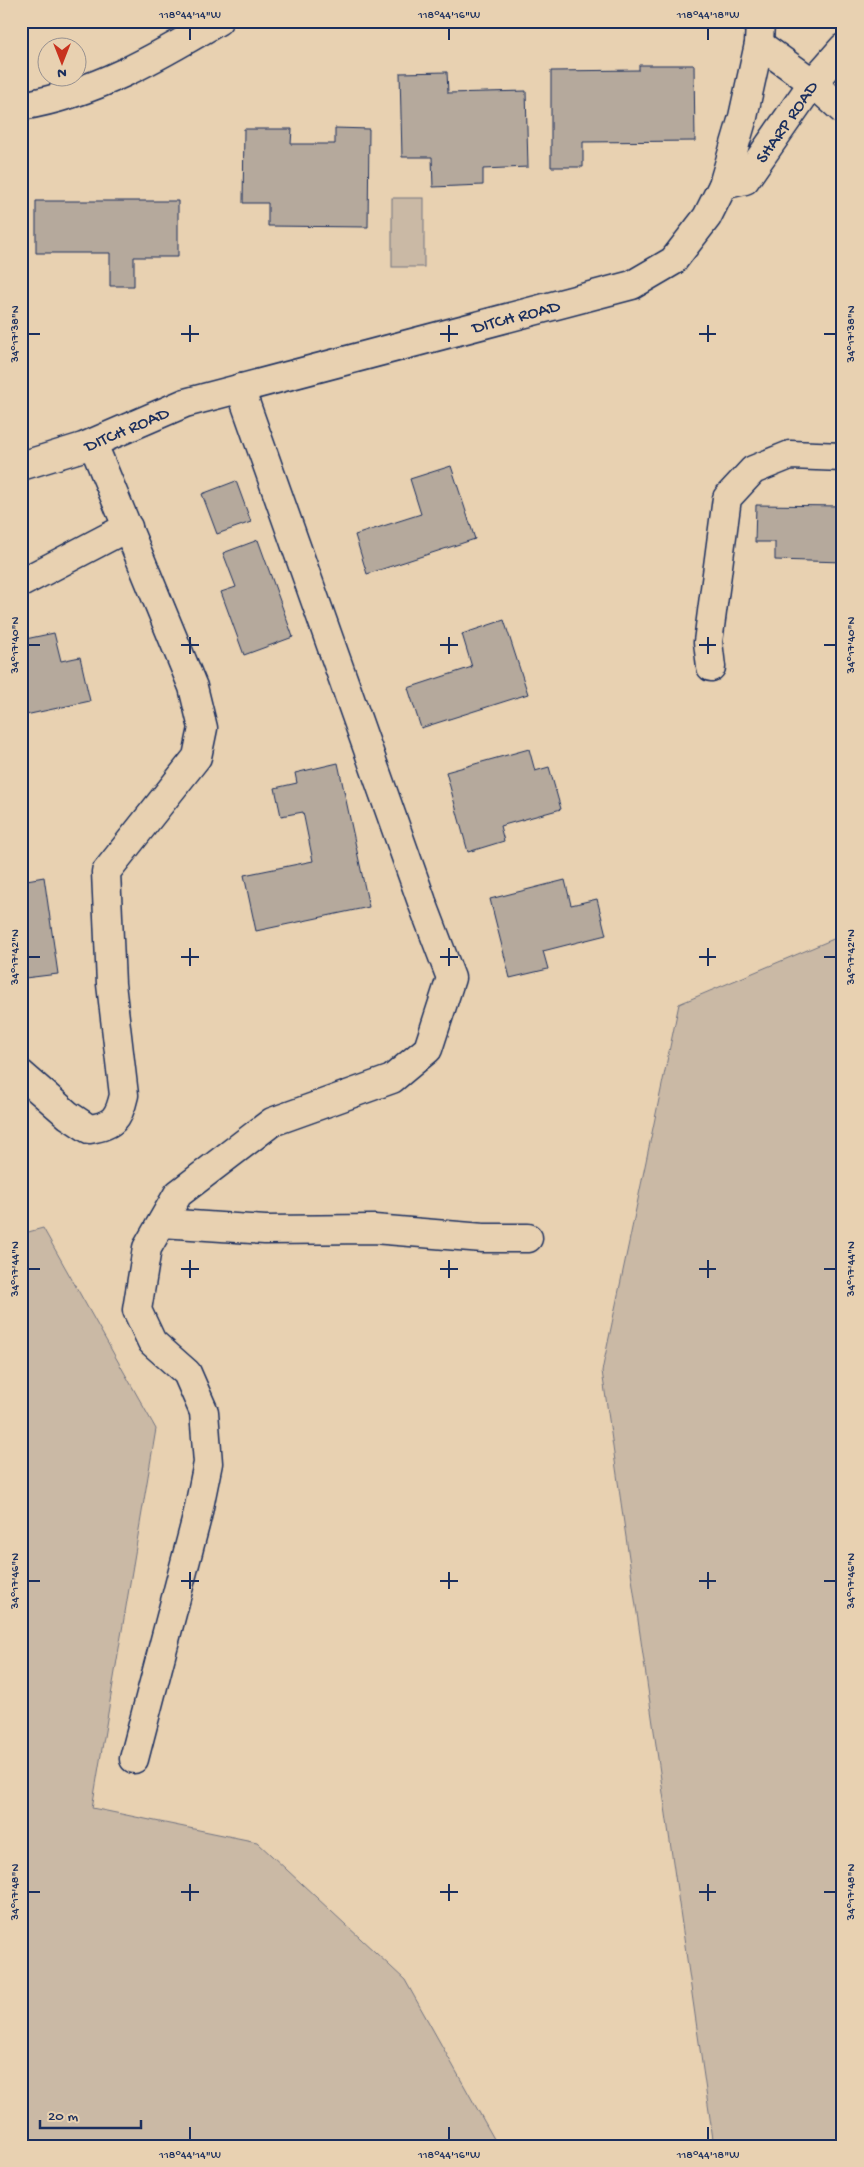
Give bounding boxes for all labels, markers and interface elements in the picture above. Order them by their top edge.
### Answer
text: 118°44'14"W [158,9,221,23]
text: 118°44'16"W [417,9,480,23]
text: 118°44'18"W [676,9,739,23]
north arrow [38,38,88,88]
text: N [57,64,67,81]
street label: SHARP ROAD [752,77,824,168]
street label: DITCH ROAD [469,296,563,340]
text: 34°17'38"N [9,305,23,364]
text: 34°17'38"N [845,305,859,364]
street label: DITCH ROAD [81,403,173,458]
text: 34°17'40"N [9,616,23,674]
text: 34°17'40"N [845,616,859,674]
text: 34°17'42"N [9,929,23,986]
text: 34°17'42"N [845,929,859,986]
text: 34°17'44"N [9,1241,23,1298]
text: 34°17'44"N [845,1241,859,1298]
text: 34°17'46"N [9,1553,23,1610]
text: 34°17'46"N [845,1553,859,1610]
text: 34°17'48"N [9,1864,23,1921]
text: 34°17'48"N [845,1864,859,1921]
scale bar [40,2097,141,2129]
text: 20 m [48,2108,78,2126]
text: 118°44'14"W [158,2149,221,2163]
text: 118°44'16"W [417,2149,480,2163]
text: 118°44'18"W [676,2149,739,2163]

